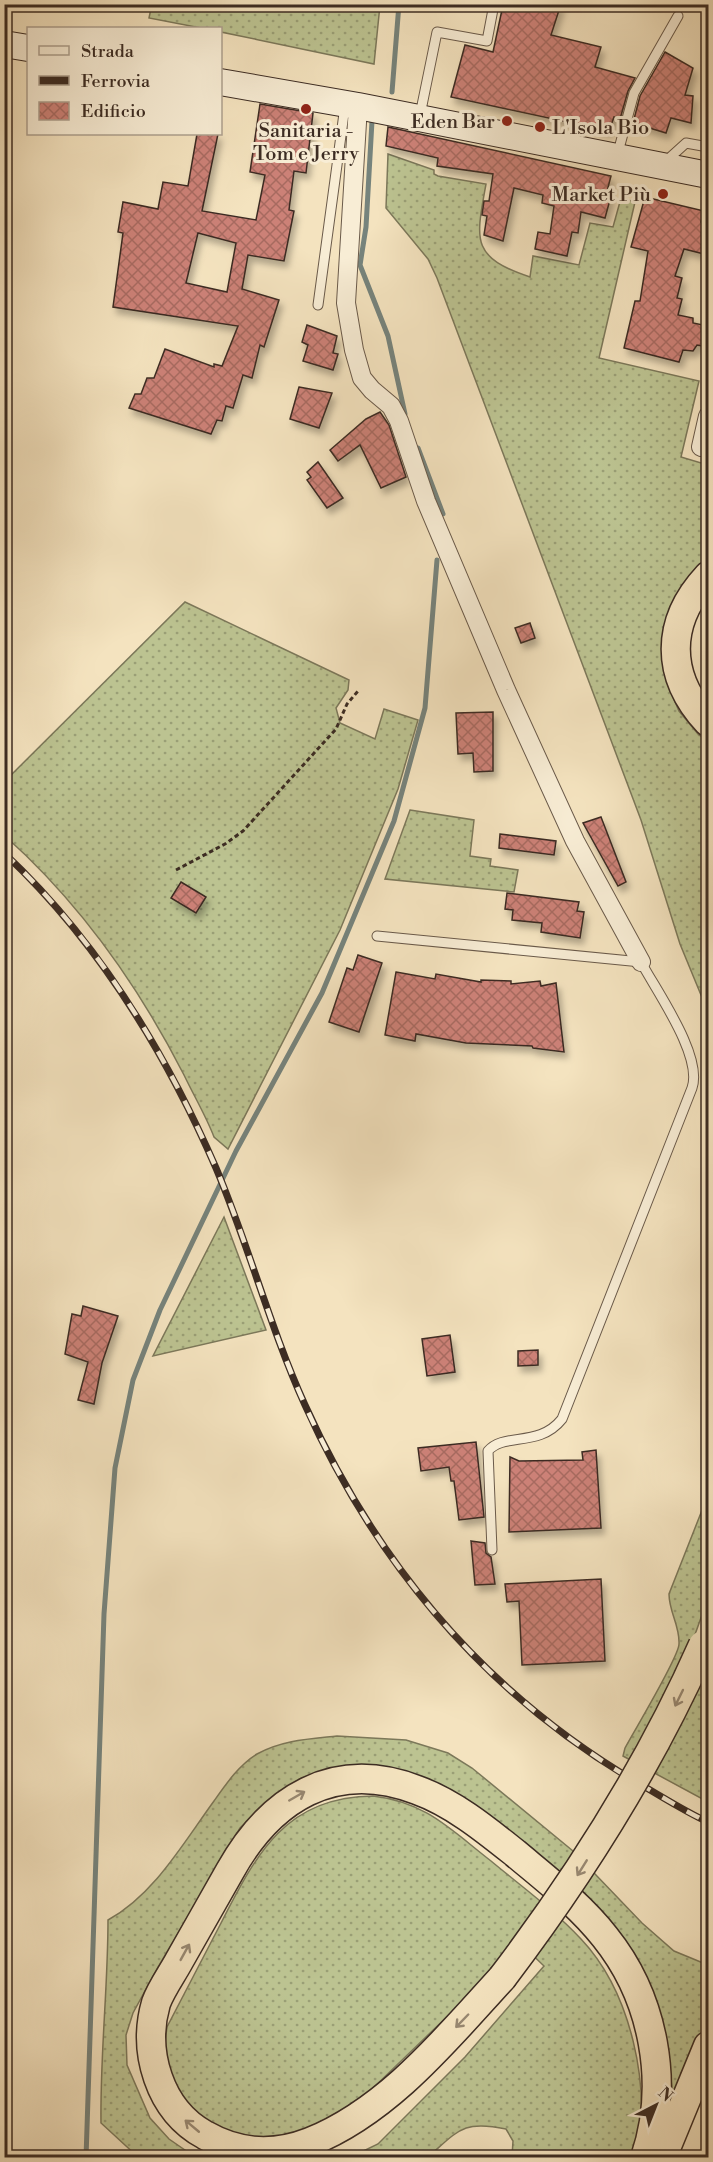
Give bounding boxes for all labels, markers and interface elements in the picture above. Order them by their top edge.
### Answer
legend [27,27,222,135]
text: Strada [81,40,135,63]
text: Ferrovia [81,70,151,93]
text: Edificio [81,100,146,123]
marker: Sanitaria - Tom e Jerry [299,102,313,116]
place label: Eden Bar [411,110,495,135]
marker: Eden Bar [500,114,514,128]
place label: L'Isola Bio [552,116,649,141]
place label: Sanitaria - Tom e Jerry [253,119,359,167]
marker: L'Isola Bio [533,120,547,134]
place label: Market Più [552,183,652,208]
marker: Market Più [656,187,670,201]
one-way arrow [672,1689,684,1707]
one-way arrow [288,1790,305,1802]
one-way arrow [576,1859,588,1876]
one-way arrow [179,1943,191,1960]
one-way arrow [455,2013,469,2028]
north arrow [626,2075,686,2135]
text: N [654,2083,677,2106]
one-way arrow [184,2120,200,2133]

